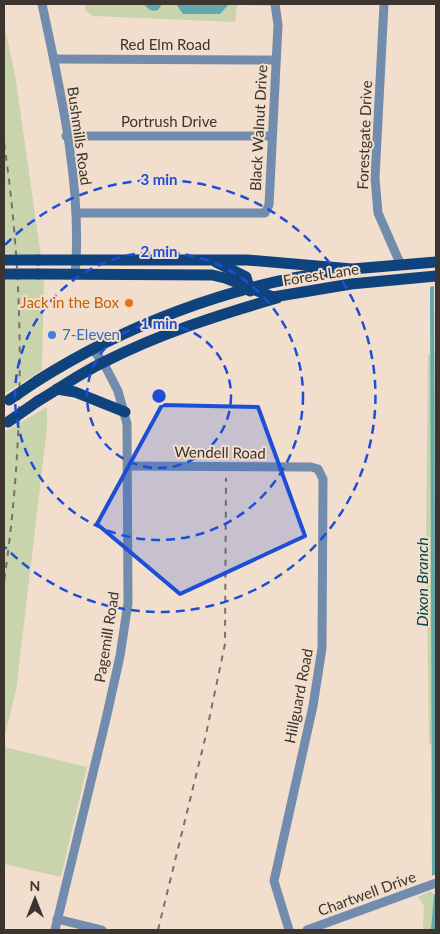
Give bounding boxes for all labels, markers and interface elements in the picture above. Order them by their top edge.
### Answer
street label: Red Elm Road [120,35,210,53]
street label: Black Walnut Drive [246,64,270,192]
street label: Forestgate Drive [353,80,375,190]
street label: Bushmills Road [64,85,96,186]
street label: Portrush Drive [121,112,217,130]
text: 3 min [140,170,178,188]
text: 2 min [140,242,178,260]
street label: Forest Lane [282,259,360,289]
place label: Jack in the Box [20,293,120,311]
marker: Jack in the Box [123,297,135,309]
text: 1 min [140,314,178,332]
place label: 7-Eleven [62,325,120,343]
marker: 7-Eleven [46,329,58,341]
centre of rings [150,387,168,405]
street label: Wendell Road [174,442,266,462]
water label: Dixon Branch [412,537,431,627]
street label: Pagemill Road [90,590,122,684]
street label: Hillguard Road [280,647,316,745]
street label: Chartwell Drive [315,867,418,919]
north arrow [10,874,60,924]
text: N [30,877,40,894]

